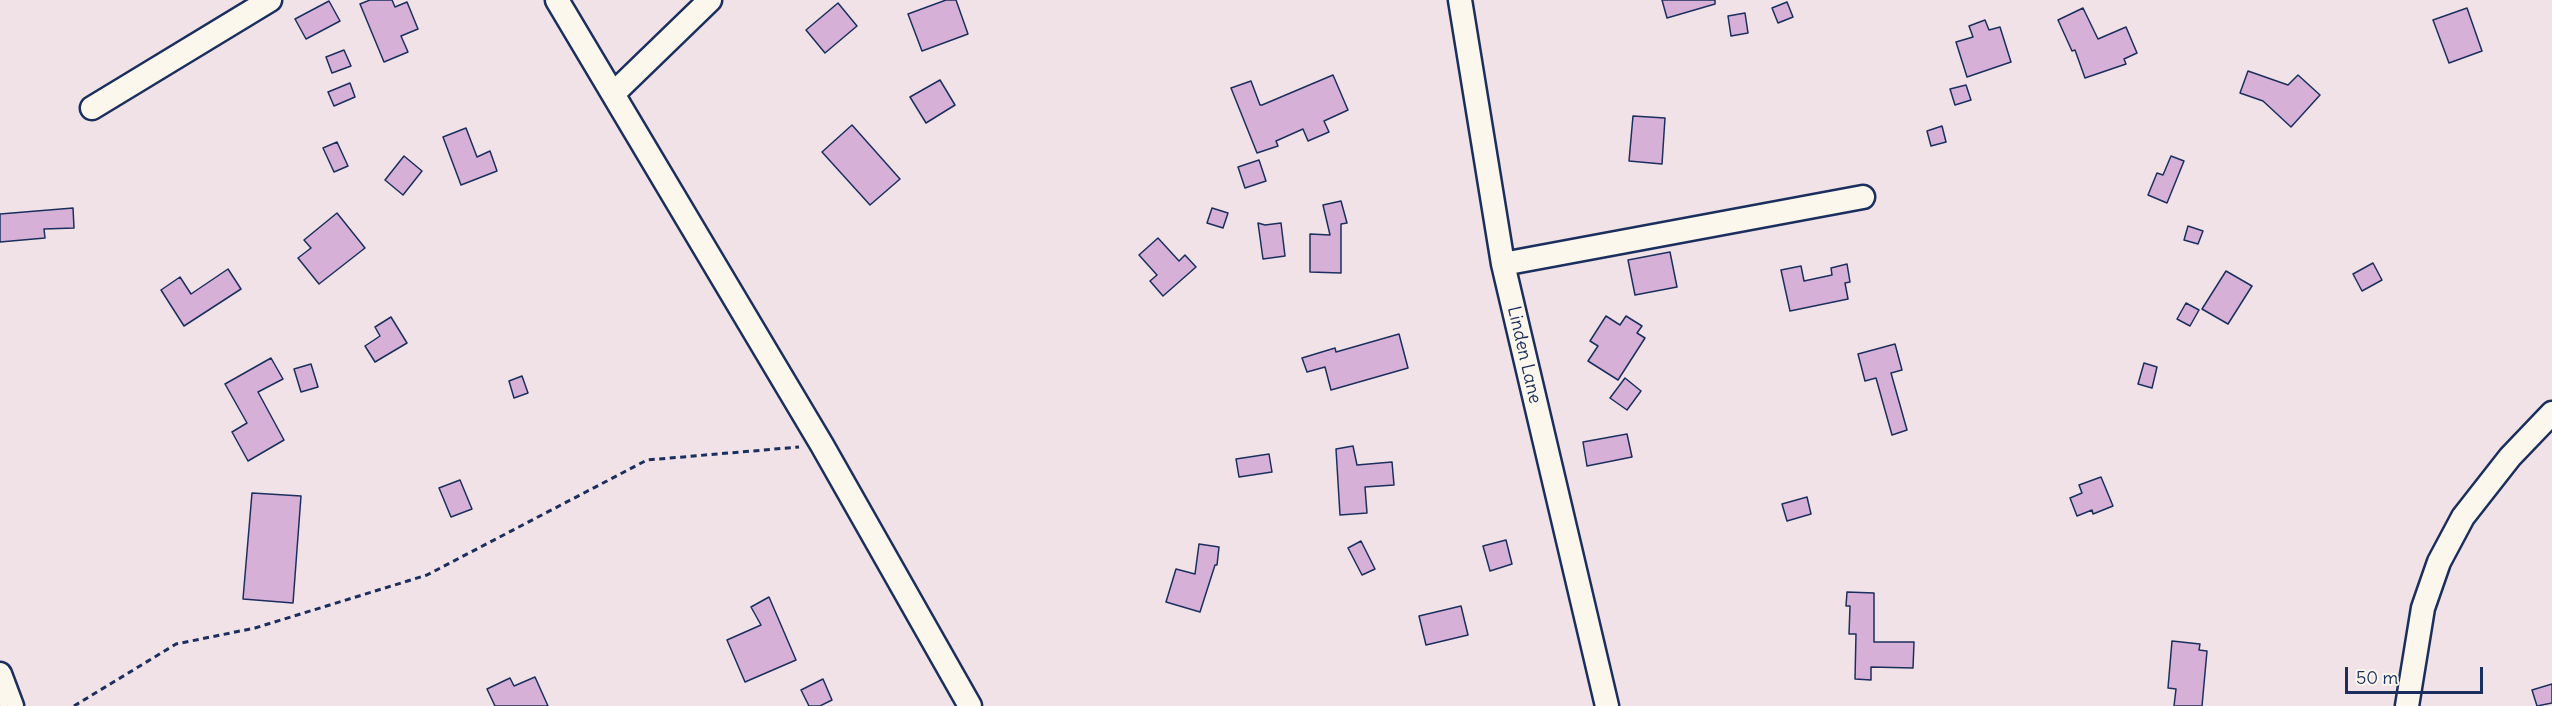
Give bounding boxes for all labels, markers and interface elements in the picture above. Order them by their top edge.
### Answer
street label: Linden Lane [1502,304,1546,406]
scale bar [2348,655,2486,693]
text: 50 m [2356,666,2398,689]

